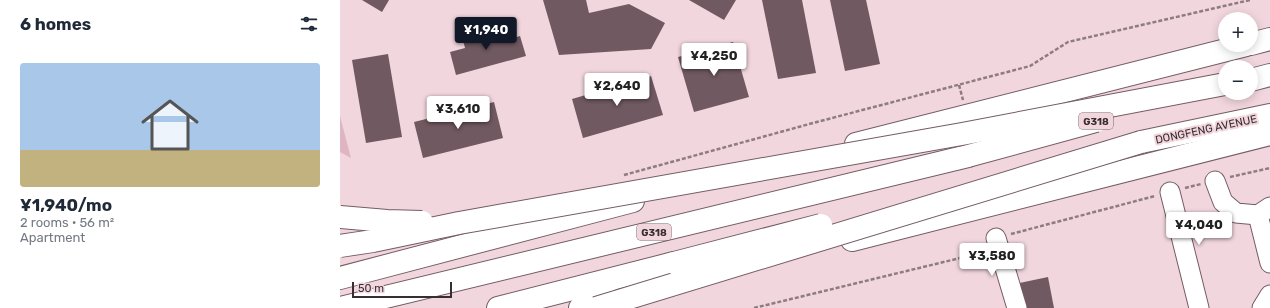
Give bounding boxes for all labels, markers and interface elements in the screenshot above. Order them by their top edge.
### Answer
map controls [1218,12,1258,100]
button: + [1218,12,1258,52]
icon: filters [298,13,320,35]
text: 6 homes [20,14,91,34]
pin: ¥1,940 [453,17,519,51]
text: ¥1,940 [464,22,508,37]
pin: ¥4,250 [681,43,747,77]
text: ¥4,250 [690,48,738,63]
button: − [1218,60,1258,100]
pin: ¥2,640 [584,73,650,107]
text: ¥2,640 [593,78,641,93]
icon: home [134,89,206,161]
pin: ¥3,610 [425,96,491,130]
text: ¥3,610 [436,101,480,116]
street label: DONGFENG AVENUE [1154,112,1258,147]
road number: G318 [1079,113,1113,129]
text: ¥1,940/mo [20,195,112,215]
pin: ¥4,040 [1166,212,1232,246]
text: 2 rooms · 56 m² [20,215,114,230]
text: ¥4,040 [1175,217,1223,232]
road number: G318 [637,224,671,240]
text: Apartment [20,230,85,245]
pin: ¥3,580 [959,243,1025,277]
text: ¥3,580 [968,248,1016,263]
scale bar [352,280,452,299]
text: 50 m [358,282,384,295]

